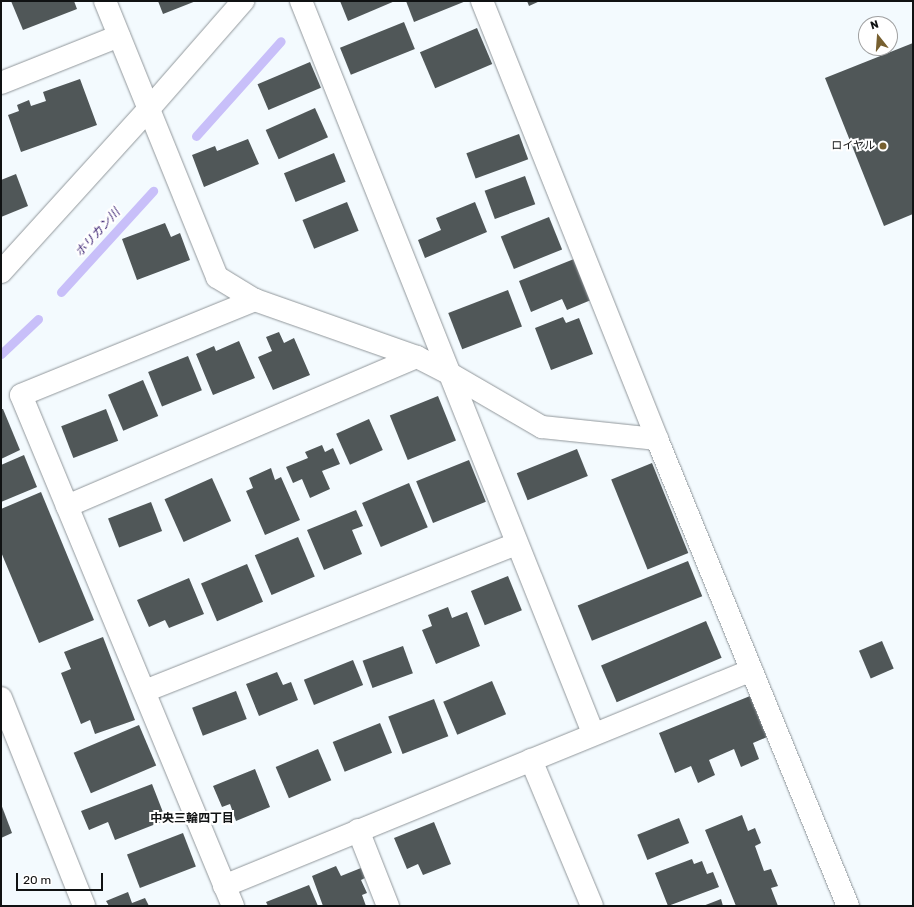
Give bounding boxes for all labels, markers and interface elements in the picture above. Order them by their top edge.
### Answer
north arrow [858,16,898,56]
text: N [869,18,880,32]
place label: ロイヤル [831,139,875,153]
marker: ロイヤル [878,141,888,151]
water label: ホリカン川 [73,206,123,260]
district label: 中央三輪四丁目 [150,812,234,826]
scale bar [18,865,105,891]
text: 20 m [23,873,51,887]

